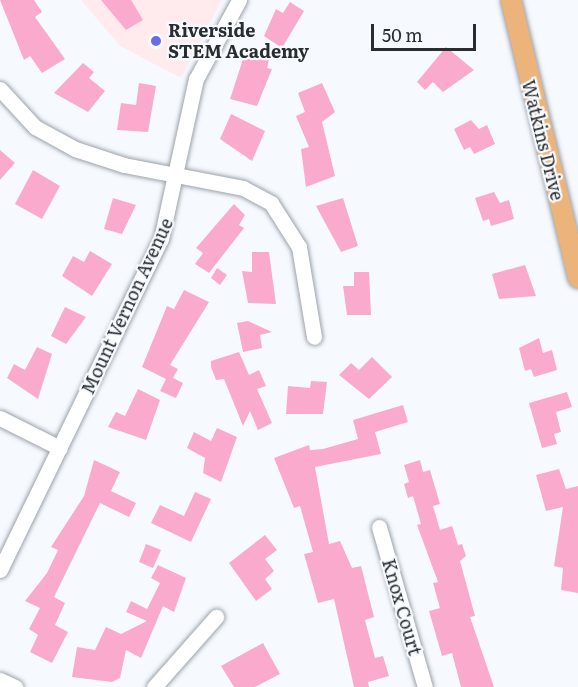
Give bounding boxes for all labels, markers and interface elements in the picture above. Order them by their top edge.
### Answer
scale bar [374,12,479,50]
place label: Riverside STEM Academy [168,20,309,63]
text: 50 m [382,21,423,48]
marker: Riverside STEM Academy [149,34,163,48]
street label: Watkins Drive [518,77,568,203]
street label: Mount Vernon Avenue [77,214,177,398]
street label: Knox Court [378,556,426,658]

